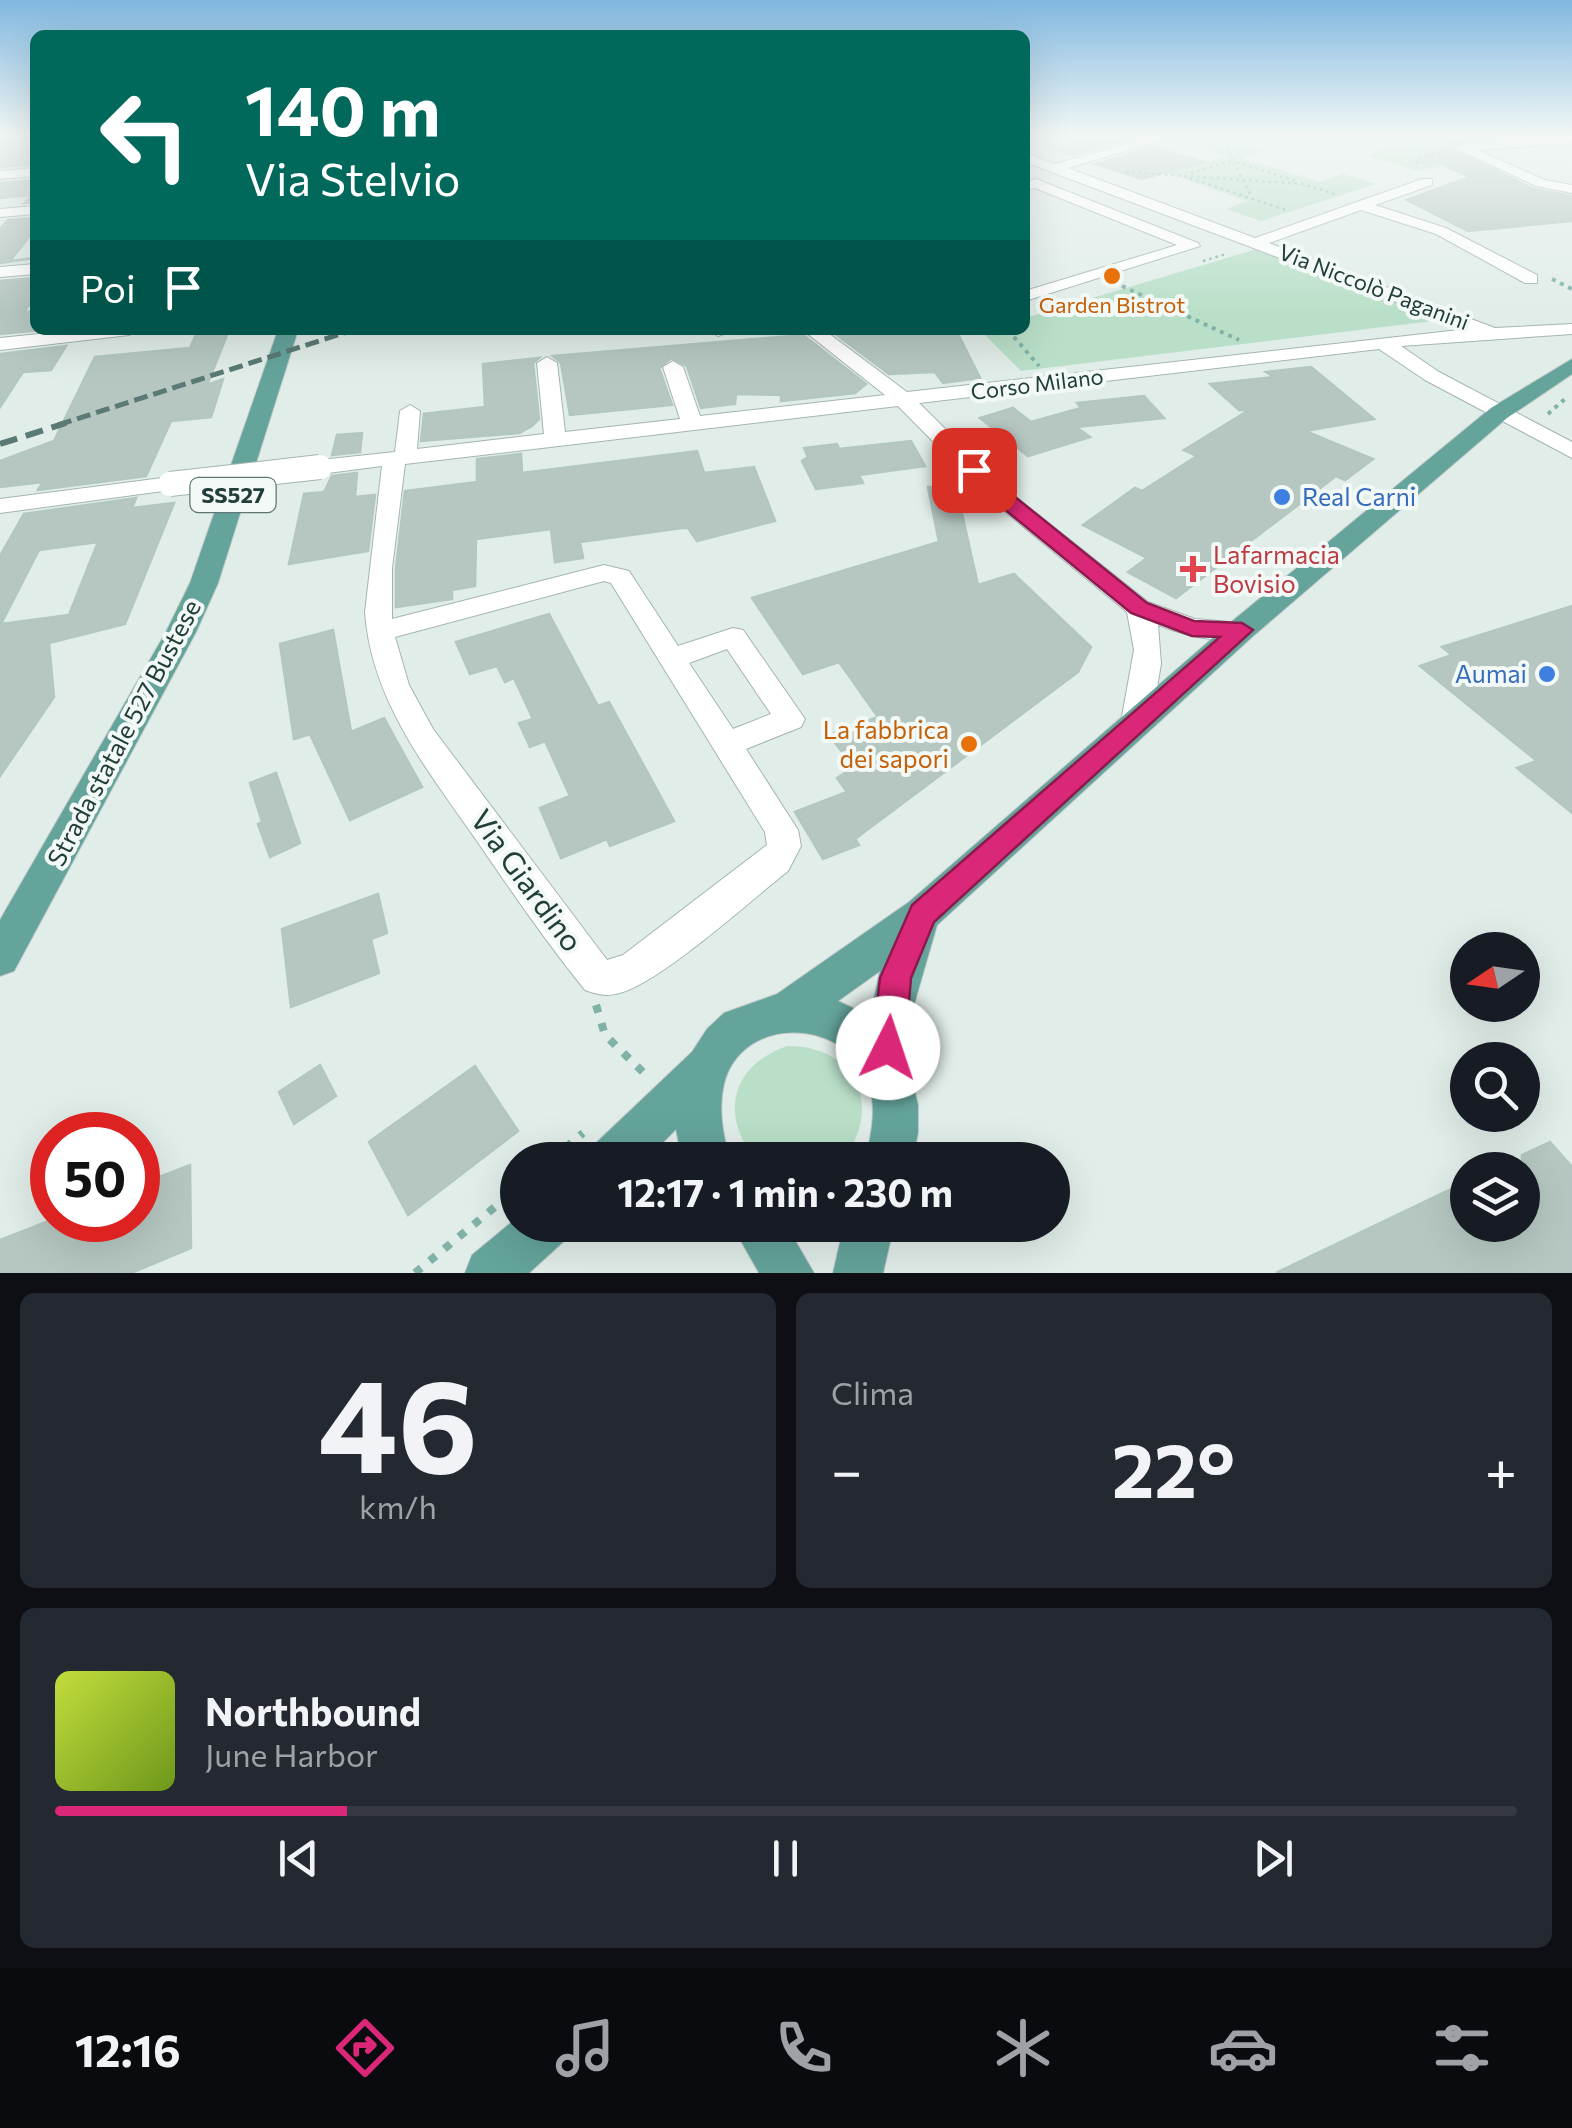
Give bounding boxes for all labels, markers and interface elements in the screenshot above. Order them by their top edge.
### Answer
text: 140 m [245,65,441,150]
icon: left [80,70,210,200]
text: Via Stelvio [245,150,460,205]
street label: Via Niccolò Paganini [1275,238,1473,335]
icon: arrive [156,260,211,315]
text: Poi [80,264,136,311]
marker: Garden Bistrot [1101,265,1123,287]
place label: Garden Bistrot [1039,291,1185,318]
street label: Corso Milano [969,362,1105,405]
pin [932,428,1017,513]
icon: arrive [947,443,1002,498]
road number: SS527 [190,478,276,512]
place label: Real Carni [1302,481,1416,511]
marker: Real Carni [1271,486,1293,508]
place label: Lafarmacia Bovisio [1213,539,1340,598]
marker: Lafarmacia Bovisio [1182,558,1204,580]
street label: Strada statale 527 Bustese [40,594,206,871]
place label: Aumai [1455,658,1527,688]
marker: Aumai [1536,663,1558,685]
place label: La fabbrica dei sapori [823,714,949,773]
marker: La fabbrica dei sapori [958,733,980,755]
street label: Via Giardino [464,801,592,958]
north arrow [1450,932,1540,1022]
map controls [1450,932,1540,1242]
position arrow [836,996,940,1100]
button: search [1450,1042,1540,1132]
speed limit sign: 50 [30,1112,160,1242]
button: layers [1450,1152,1540,1242]
text: 12:17 · 1 min · 230 m [617,1168,953,1215]
text: 46 [318,1341,478,1500]
text: Clima [831,1372,914,1412]
text: 22° [1112,1422,1235,1513]
text: − [831,1435,862,1502]
text: + [1485,1435,1517,1502]
text: km/h [359,1486,437,1526]
text: Northbound [205,1687,421,1734]
text: June Harbor [205,1734,378,1774]
icon: previous [271,1831,326,1886]
icon: pause [758,1831,813,1886]
icon: next [1246,1831,1301,1886]
icon: directions [330,2013,400,2083]
icon: music [550,2013,620,2083]
icon: phone [769,2013,839,2083]
icon: climate [988,2013,1058,2083]
icon: car [1208,2013,1278,2083]
icon: filters [1427,2013,1497,2083]
text: 12:16 [75,2021,181,2076]

